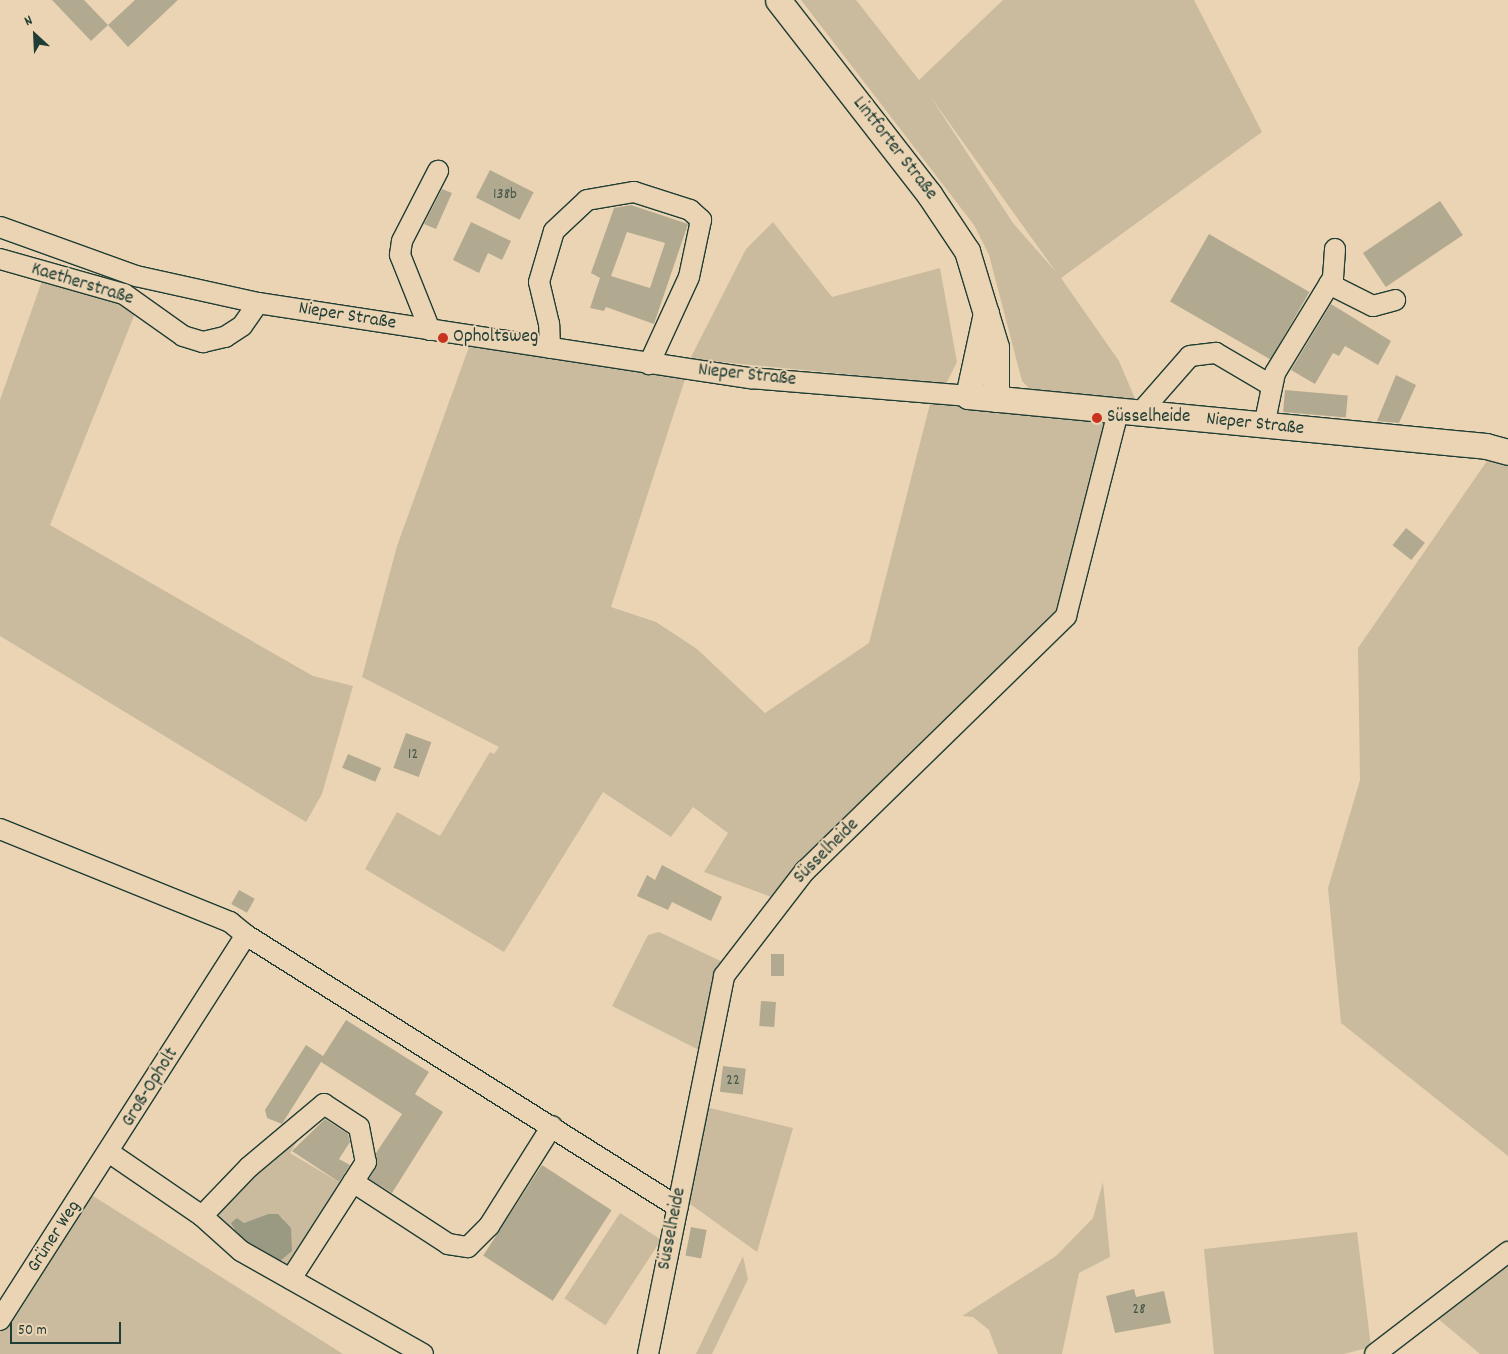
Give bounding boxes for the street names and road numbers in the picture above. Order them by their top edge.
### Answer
street label: Lintforter Straße [847,93,941,205]
street label: Kaetherstraße [28,259,136,311]
street label: Nieper Straße [297,298,397,336]
street label: Nieper Straße [697,360,797,392]
street label: Nieper Straße [1205,409,1305,441]
street label: Süsselheide [790,815,864,889]
street label: Groß-Opholt [118,1044,184,1132]
street label: Süsselheide [654,1186,692,1272]
street label: Grüner Weg [23,1197,87,1277]

